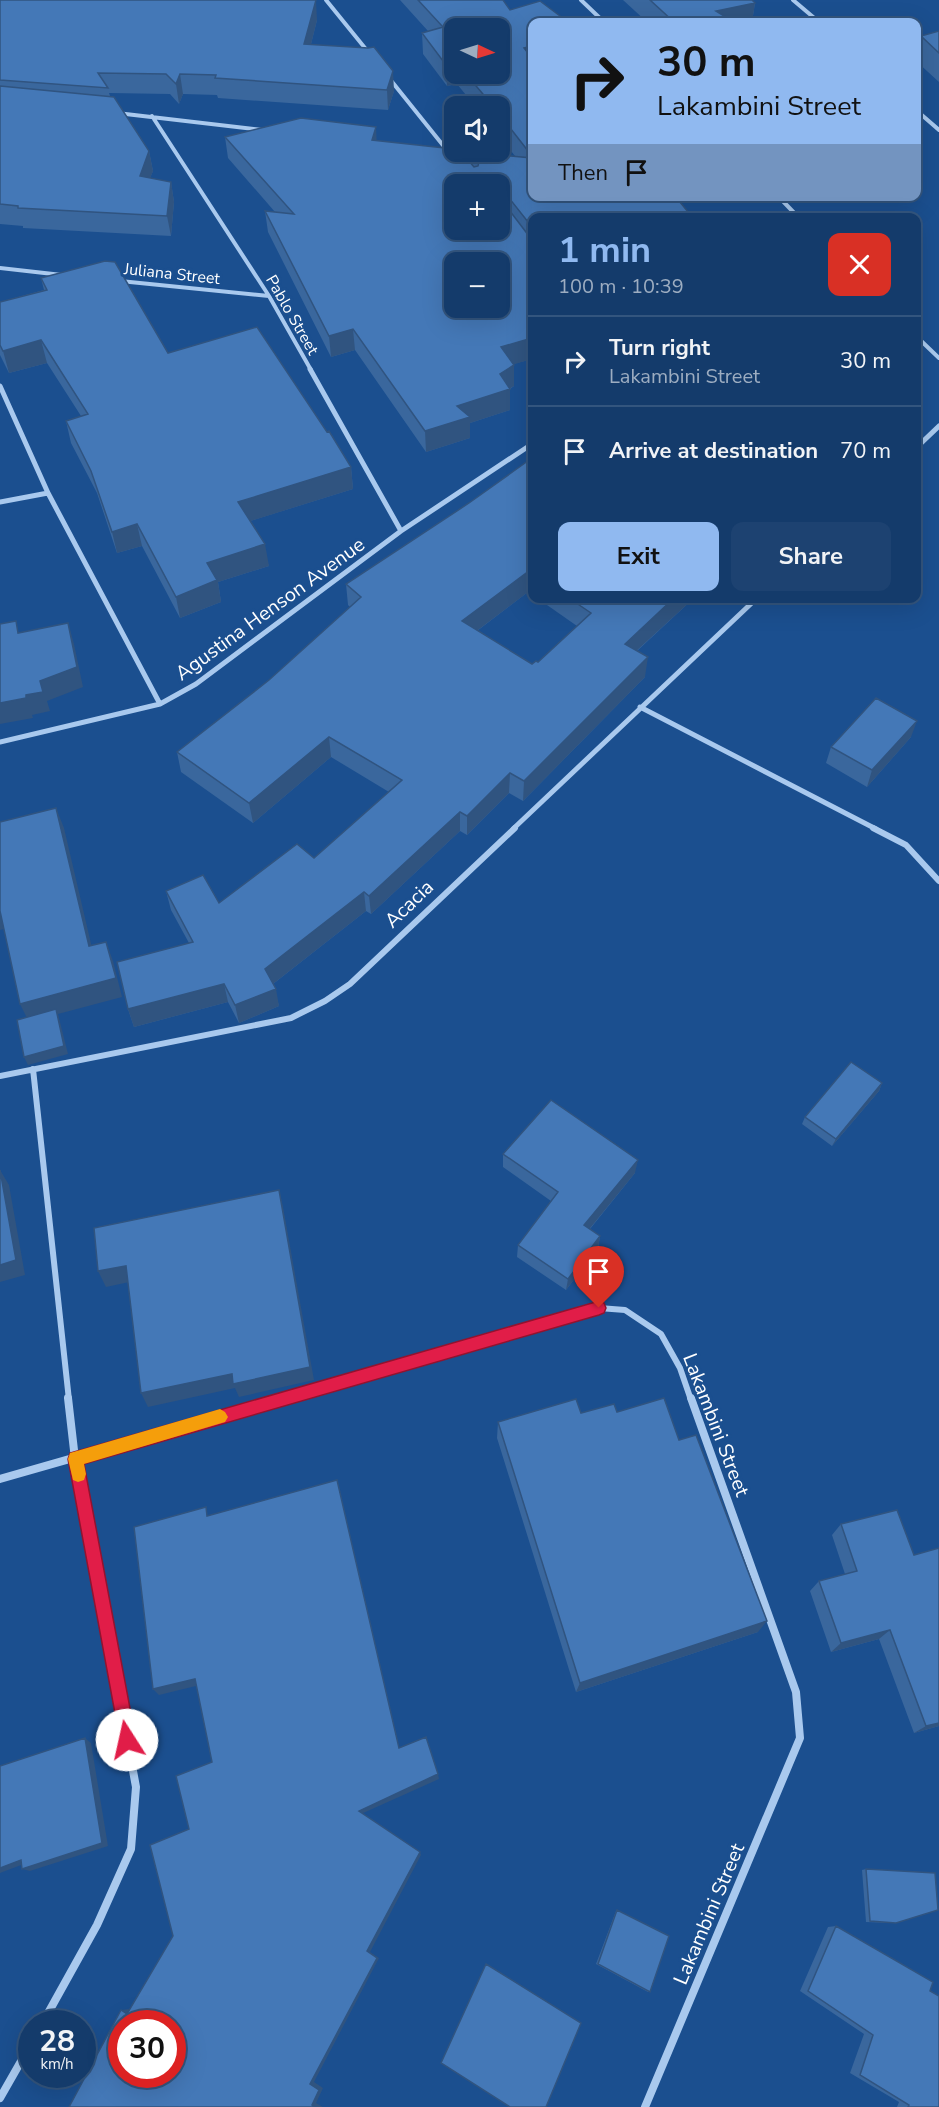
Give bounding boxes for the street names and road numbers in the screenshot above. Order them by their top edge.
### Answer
street label: Juliana Street [122,258,221,290]
street label: Pablo Street [260,271,324,359]
street label: Agustina Henson Avenue [170,531,370,687]
street label: Acacia [378,874,440,934]
street label: Lakambini Street [676,1350,756,1501]
street label: Lakambini Street [667,1838,751,1989]

